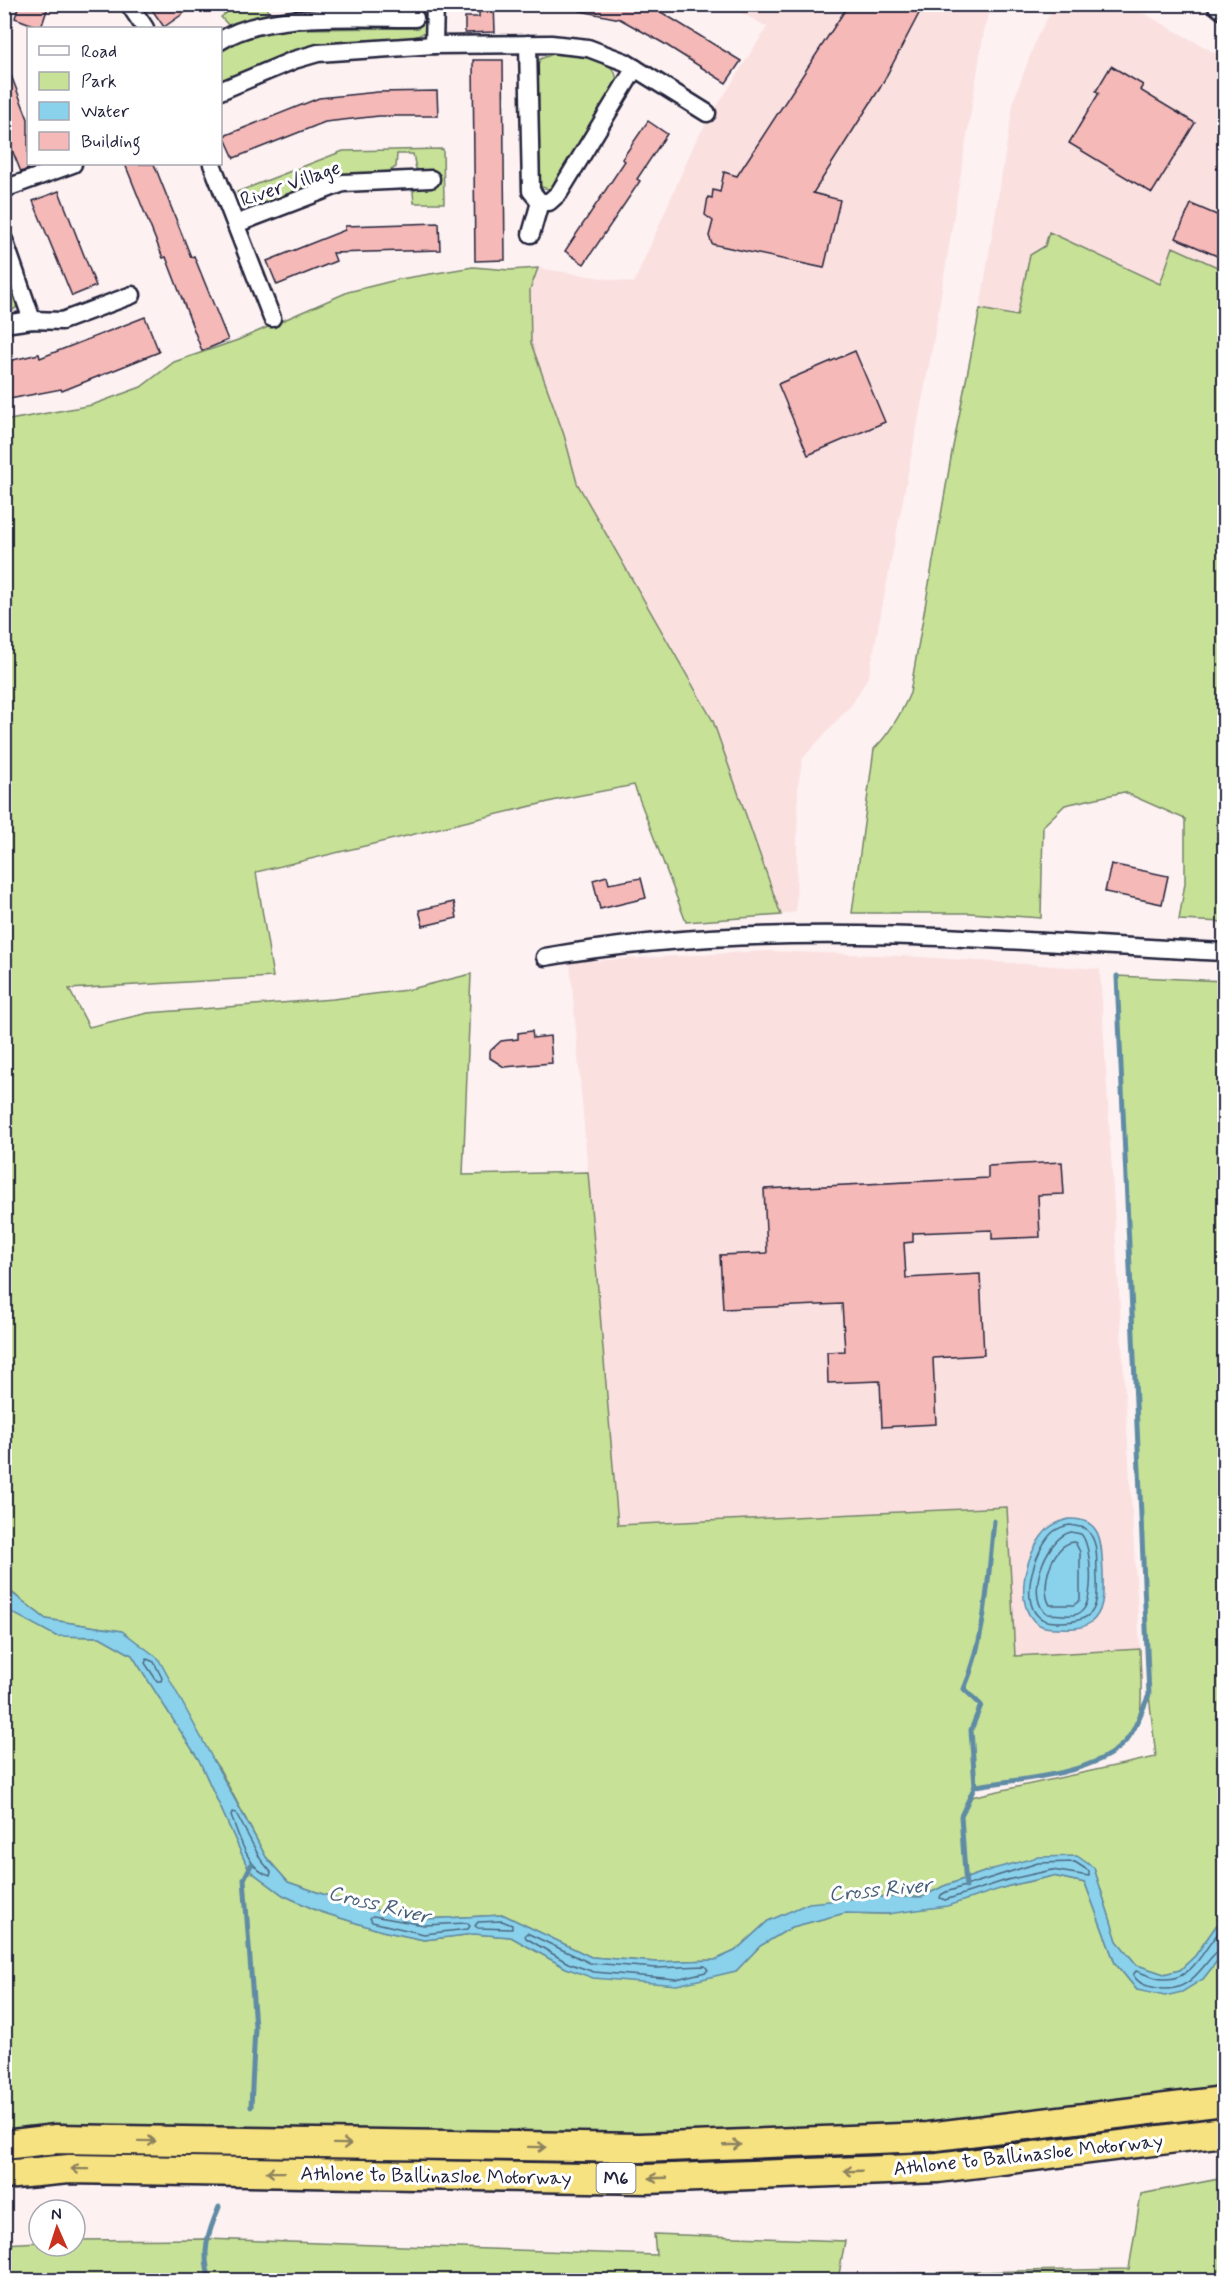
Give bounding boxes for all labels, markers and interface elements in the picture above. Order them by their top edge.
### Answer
legend [27,27,222,165]
text: Road [81,40,117,64]
text: Park [81,70,117,94]
text: Water [81,100,130,124]
text: Building [81,130,141,156]
street label: River Village [237,155,344,214]
water label: Cross River [828,1871,936,1908]
water label: Cross River [325,1879,435,1932]
street label: Athlone to Ballinasloe Motorway [892,2128,1164,2183]
one-way arrow [136,2135,156,2147]
one-way arrow [331,2138,351,2150]
one-way arrow [721,2139,741,2150]
one-way arrow [526,2141,546,2153]
street label: Athlone to Ballinasloe Motorway [300,2161,572,2192]
one-way arrow [70,2163,90,2175]
road number: M6 [596,2163,636,2193]
one-way arrow [844,2165,864,2176]
one-way arrow [265,2166,285,2178]
one-way arrow [649,2172,669,2184]
north arrow [27,2198,87,2258]
text: N [50,2204,62,2225]

